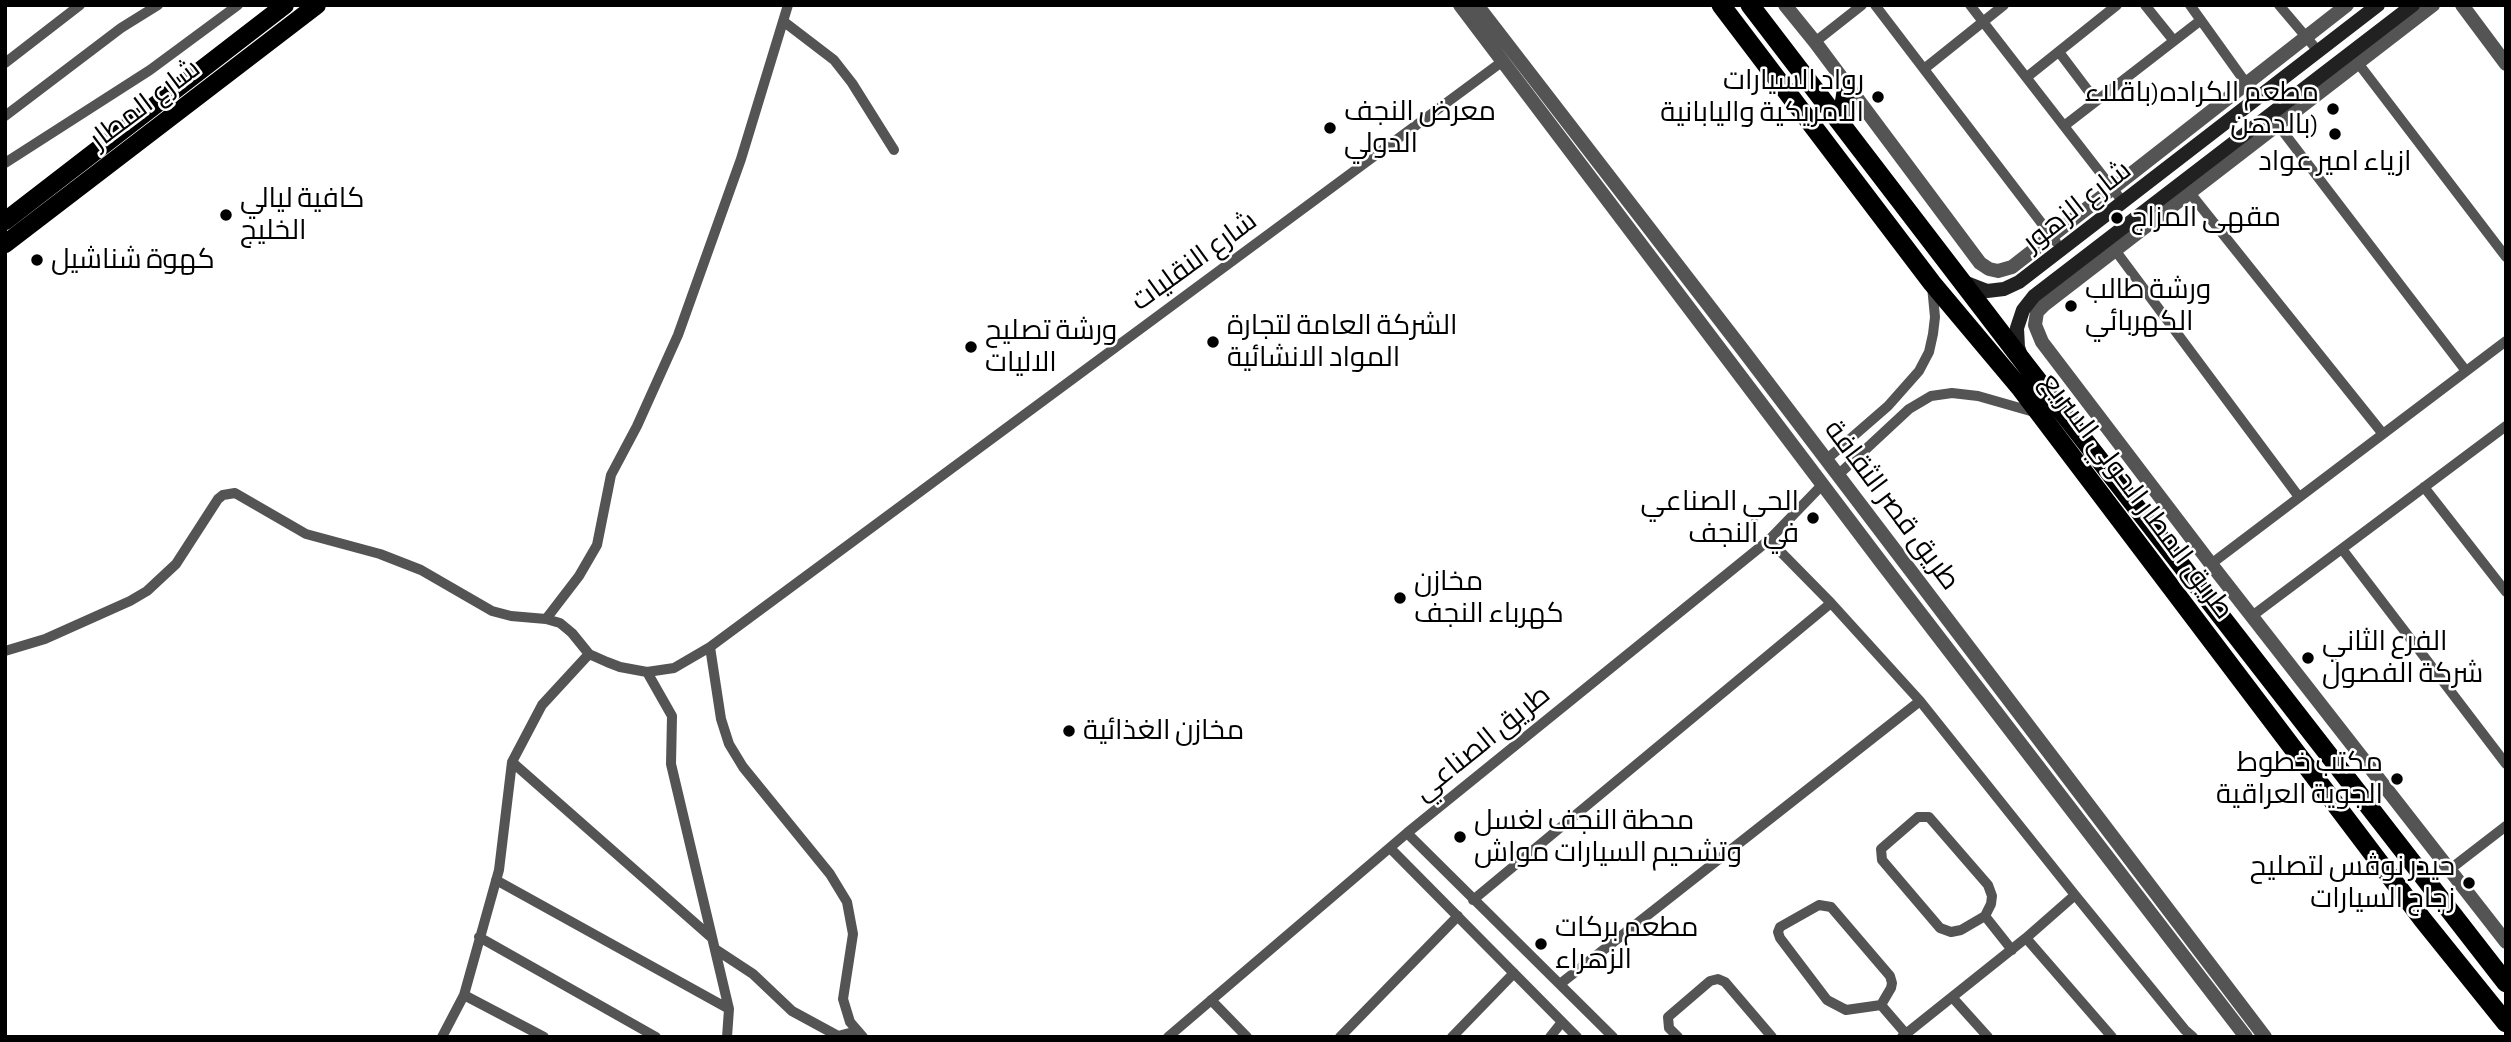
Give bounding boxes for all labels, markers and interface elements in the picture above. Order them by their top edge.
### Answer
street label: شارع المطار [83,52,207,156]
place label: رواد السيارات الامريكية واليابانية [1660,64,1864,130]
place label: مطعم الكراده(باقلاء بالدهن) [2084,76,2319,142]
marker: رواد السيارات الامريكية واليابانية [1870,89,1886,105]
place label: معرض النجف الدولي [1344,95,1496,161]
marker: مطعم الكراده(باقلاء بالدهن) [2325,101,2341,117]
marker: معرض النجف الدولي [1322,120,1338,136]
marker: ازياء امير عواد [2327,126,2343,142]
place label: ازياء امير عواد [2258,145,2412,179]
street label: شارع الزهور [2016,153,2138,259]
place label: كافية ليالي الخليج [240,182,365,248]
place label: مقهى المزاج [2131,201,2281,235]
street label: شارع النقليات [1124,204,1264,318]
marker: كافية ليالي الخليج [218,207,234,223]
marker: مقهى المزاج [2109,210,2125,226]
place label: كهوة شناشيل [51,243,215,277]
marker: كهوة شناشيل [29,252,45,268]
place label: ورشة طالب الكهربائي [2085,273,2211,339]
marker: ورشة طالب الكهربائي [2063,298,2079,314]
place label: الشركة العامة لتجارة المواد الانشائية [1227,309,1457,375]
place label: ورشة تصليح الاليات [985,314,1117,380]
marker: الشركة العامة لتجارة المواد الانشائية [1205,334,1221,350]
marker: ورشة تصليح الاليات [963,339,979,355]
street label: طريق المطار الحولي السريع [2033,366,2241,626]
street label: طريق قصر الثقافة [1817,413,1967,597]
place label: الحي الصناعي في النجف [1641,485,1799,551]
marker: الحي الصناعي في النجف [1805,510,1821,526]
place label: مخازن كهرباء النجف [1414,565,1564,631]
marker: مخازن كهرباء النجف [1392,590,1408,606]
place label: الفرع الثاني شركة الفصول [2322,625,2483,691]
marker: الفرع الثاني شركة الفصول [2300,650,2316,666]
street label: طريق الصناعي [1407,678,1557,808]
place label: مخازن الغذائية [1083,714,1244,748]
marker: مخازن الغذائية [1061,723,1077,739]
place label: مكتب خطوط الجوية العراقية [2216,746,2383,812]
marker: مكتب خطوط الجوية العراقية [2389,771,2405,787]
place label: محطة النجف لغسل وتشحيم السيارات مواش [1474,804,1742,870]
marker: محطة النجف لغسل وتشحيم السيارات مواش [1452,829,1468,845]
place label: حيدر نوڤس لتصليح زجاج السيارات [2250,850,2455,916]
marker: حيدر نوڤس لتصليح زجاج السيارات [2461,875,2477,891]
place label: مطعم بركات الزهراء [1555,911,1699,977]
marker: مطعم بركات الزهراء [1533,936,1549,952]

